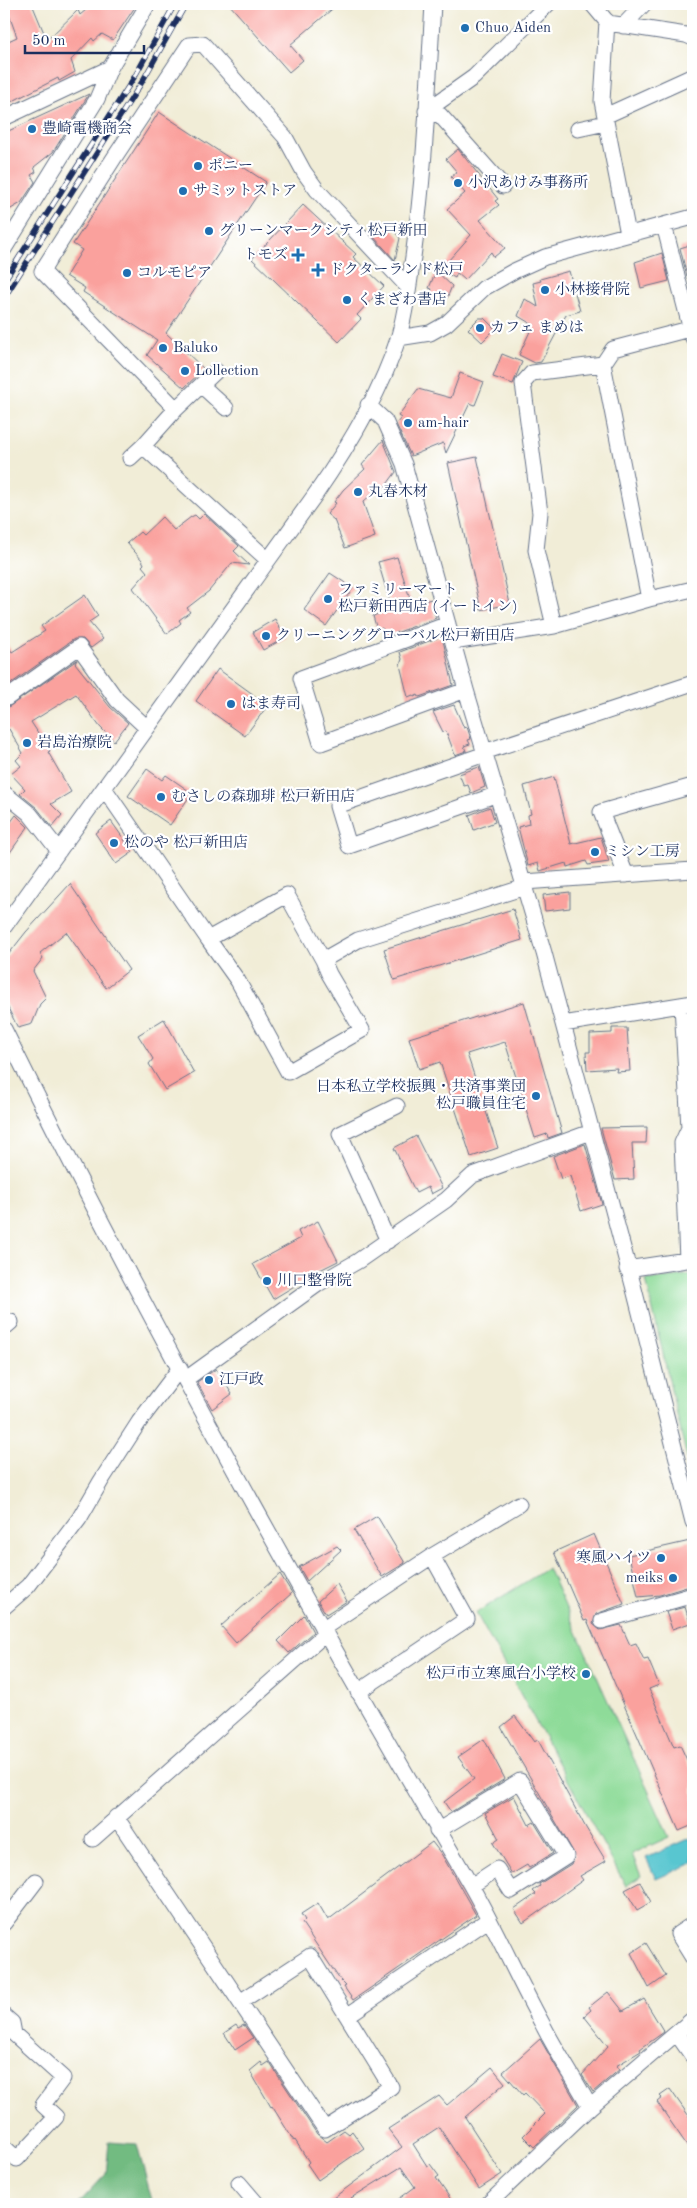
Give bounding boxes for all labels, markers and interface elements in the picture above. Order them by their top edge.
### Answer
place label: Chuo Aiden [475,21,551,36]
scale bar [25,22,144,54]
marker: Chuo Aiden [459,22,471,34]
text: 50 m [32,34,66,49]
place label: 豊崎電機商会 [42,120,132,137]
marker: 豊崎電機商会 [26,123,38,135]
place label: ポニー [208,158,253,174]
marker: ポニー [192,160,204,172]
place label: 小沢あけみ事務所 [468,174,588,191]
marker: 小沢あけみ事務所 [452,177,464,189]
place label: サミットストア [193,183,297,199]
marker: サミットストア [177,185,189,197]
place label: グリーンマークシティ松戸新田 [219,222,428,239]
marker: グリーンマークシティ松戸新田 [203,225,215,237]
place label: トモズ [243,246,288,263]
marker: トモズ [292,249,304,261]
place label: ドクターランド松戸 [329,261,463,278]
marker: ドクターランド松戸 [311,263,325,277]
place label: コルモピア [137,265,212,281]
marker: コルモピア [121,267,133,279]
place label: 小林接骨院 [555,281,630,298]
marker: 小林接骨院 [539,284,551,296]
place label: くまざわ書店 [357,291,447,308]
marker: くまざわ書店 [341,294,353,306]
place label: カフェ まめは [490,320,583,336]
marker: カフェ まめは [474,322,486,334]
place label: Baluko [173,341,218,356]
marker: Baluko [157,342,169,354]
place label: Lollection [195,364,259,379]
marker: Lollection [179,365,191,377]
place label: am-hair [418,416,469,431]
marker: am-hair [402,417,414,429]
place label: 丸春木材 [368,483,428,500]
marker: 丸春木材 [352,486,364,498]
place label: ファミリーマート 松戸新田西店 (イートイン) [338,582,518,615]
marker: ファミリーマート 松戸新田西店 (イートイン) [322,593,334,605]
place label: クリーニンググローバル松戸新田店 [276,627,515,644]
marker: クリーニンググローバル松戸新田店 [260,630,272,642]
place label: はま寿司 [241,695,301,712]
marker: はま寿司 [225,698,237,710]
place label: 岩島治療院 [37,734,112,751]
marker: 岩島治療院 [21,737,33,749]
place label: むさしの森珈琲 松戸新田店 [171,788,355,805]
marker: むさしの森珈琲 松戸新田店 [155,791,167,803]
place label: 松のや 松戸新田店 [124,834,248,851]
marker: 松のや 松戸新田店 [108,837,120,849]
place label: ミシン工房 [605,843,680,860]
marker: ミシン工房 [589,846,601,858]
place label: 日本私立学校振興・共済事業団 松戸職員住宅 [316,1078,526,1112]
marker: 日本私立学校振興・共済事業団 松戸職員住宅 [530,1090,542,1102]
place label: 川口整骨院 [277,1272,352,1289]
marker: 川口整骨院 [261,1275,273,1287]
place label: 江戸政 [219,1371,264,1388]
marker: 江戸政 [203,1374,215,1386]
place label: 寒風ハイツ [576,1549,651,1566]
marker: 寒風ハイツ [655,1552,667,1564]
place label: meiks [626,1571,663,1586]
marker: meiks [667,1572,679,1584]
place label: 松戸市立寒風台小学校 [426,1665,576,1682]
marker: 松戸市立寒風台小学校 [580,1668,592,1680]

